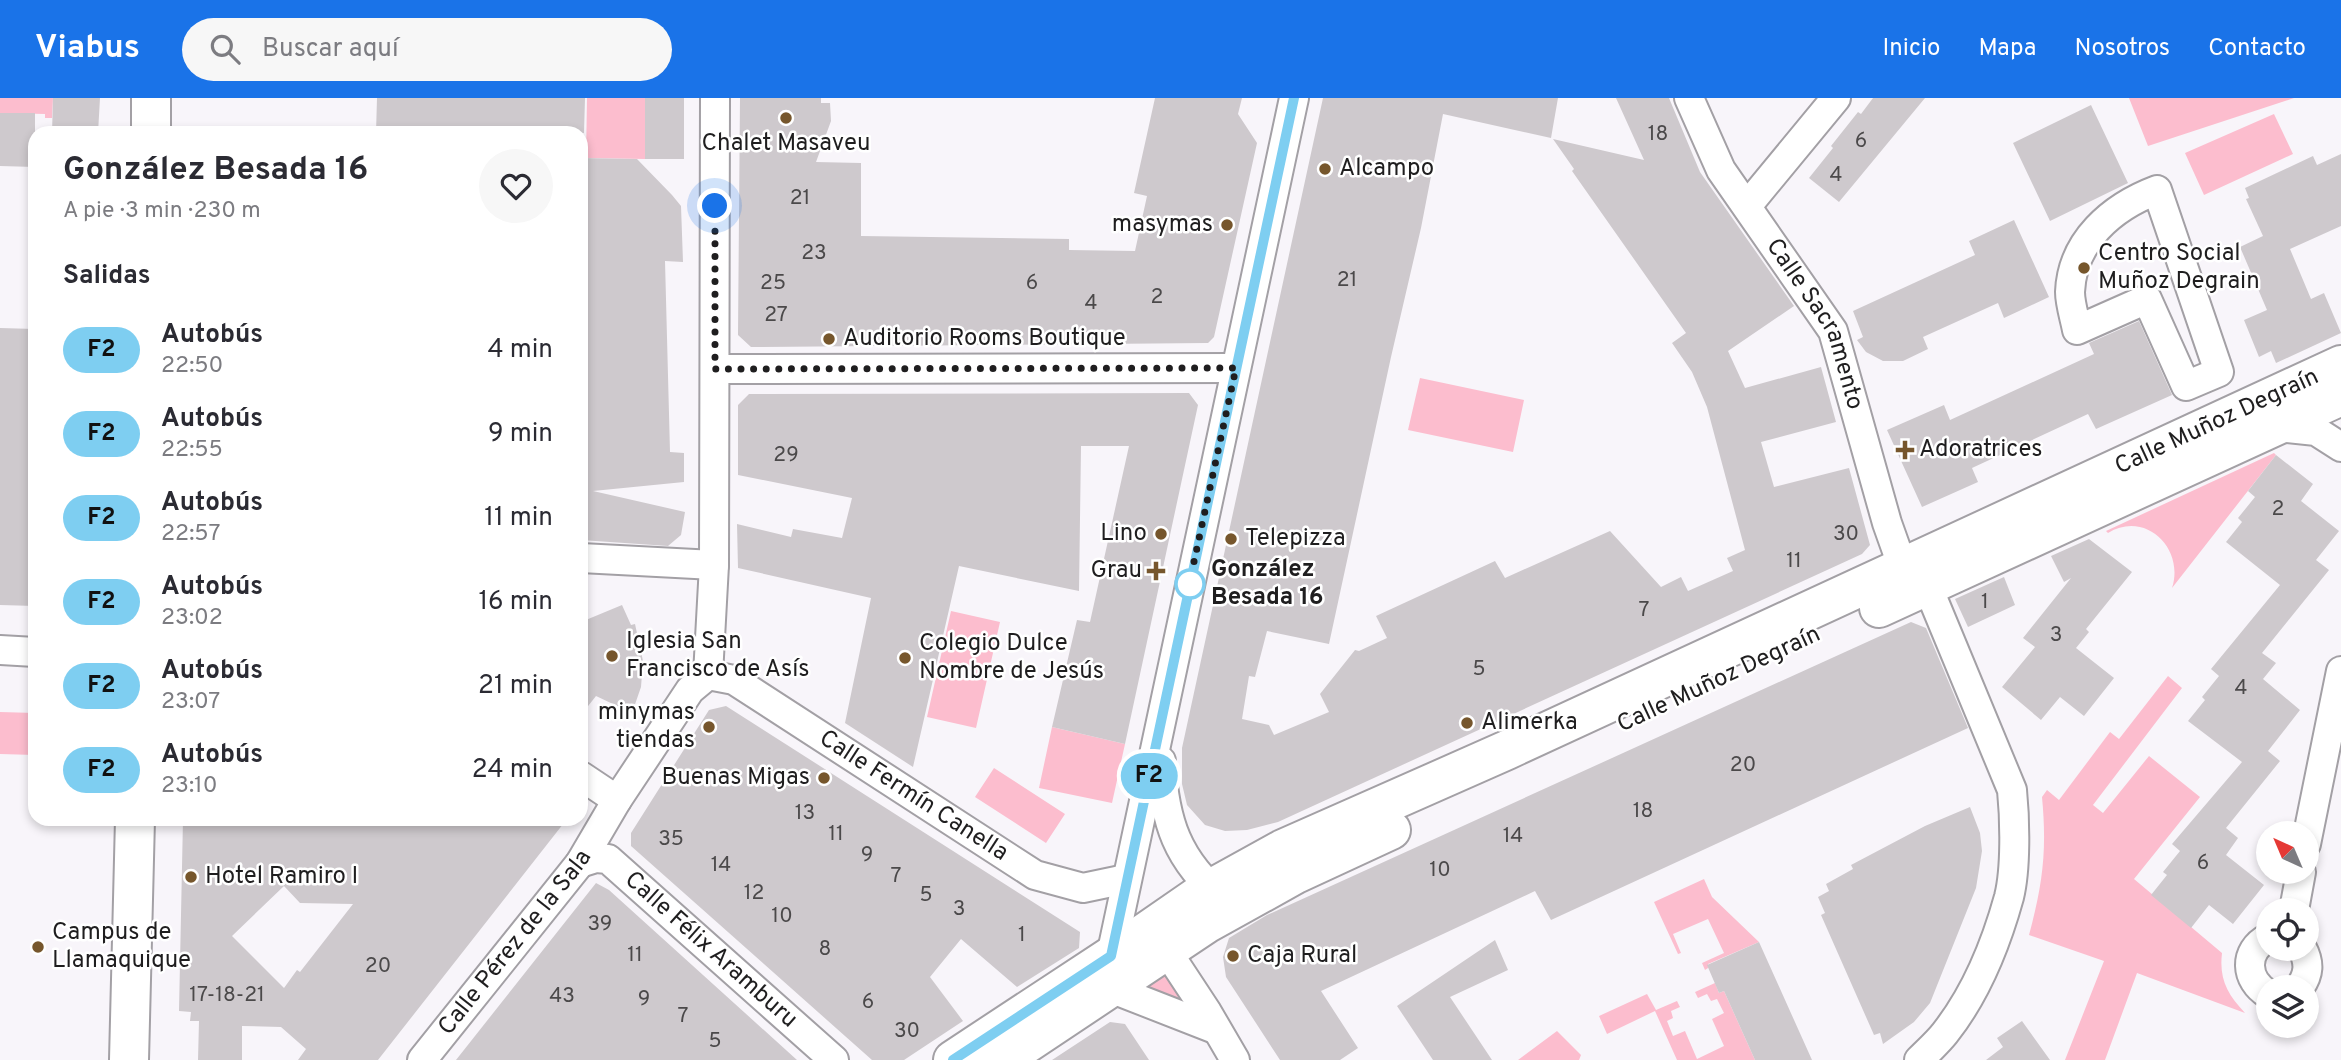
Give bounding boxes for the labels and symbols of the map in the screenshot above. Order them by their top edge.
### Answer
marker: Chalet Masaveu [778,110,794,126]
house number: 18 [1648,121,1668,148]
house number: 6 [1855,128,1867,155]
place label: Chalet Masaveu [702,129,870,159]
place label: Alcampo [1339,154,1434,184]
marker: Alcampo [1317,161,1333,177]
house number: 4 [1829,162,1843,189]
house number: 21 [790,185,810,212]
your location [697,188,732,223]
place label: masymas [1112,210,1213,240]
marker: masymas [1219,217,1235,233]
street label: Calle Sacramento [1759,233,1869,413]
place label: Centro Social Muñoz Degrain [2098,239,2260,297]
house number: 23 [801,240,827,267]
marker: Centro Social Muñoz Degrain [2076,260,2092,276]
house number: 21 [1337,267,1357,294]
house number: 25 [760,270,786,297]
house number: 6 [1026,270,1038,297]
house number: 2 [1151,284,1163,311]
house number: 4 [1084,290,1098,317]
house number: 27 [764,302,788,329]
place label: Auditorio Rooms Boutique [843,324,1126,354]
marker: Auditorio Rooms Boutique [821,331,837,347]
street label: Calle Muñoz Degraín [2110,362,2324,482]
place label: Adoratrices [1919,435,2042,465]
house number: 29 [773,442,799,469]
marker: Adoratrices [1897,442,1913,458]
house number: 2 [2272,496,2284,523]
place label: Lino [1100,519,1147,549]
house number: 30 [1833,521,1859,548]
place label: Telepizza [1245,524,1346,554]
marker: Lino [1153,526,1169,542]
marker: Telepizza [1223,531,1239,547]
house number: 11 [1786,548,1802,575]
place label: González Besada 16 [1211,555,1324,613]
place label: Grau [1090,556,1142,586]
marker: Grau [1148,563,1164,579]
marker: González Besada 16 [1175,569,1205,599]
house number: 1 [1981,589,1989,616]
house number: 7 [1639,597,1650,624]
street label: Calle Muñoz Degraín [1613,620,1825,740]
house number: 3 [2050,622,2062,649]
place label: Iglesia San Francisco de Asís [626,627,810,685]
place label: Colegio Dulce Nombre de Jesús [919,629,1104,687]
marker: Iglesia San Francisco de Asís [604,648,620,664]
marker: Colegio Dulce Nombre de Jesús [897,650,913,666]
house number: 5 [1472,656,1486,683]
house number: 4 [2234,675,2248,702]
place label: minymas tiendas [598,698,695,756]
place label: Alimerka [1481,708,1578,738]
marker: Alimerka [1459,715,1475,731]
marker: minymas tiendas [701,719,717,735]
street label: Calle Fermín Canella [813,724,1013,868]
house number: 20 [1730,752,1756,779]
line badge: F2 [1118,753,1180,799]
place label: Buenas Migas [662,763,810,793]
marker: Buenas Migas [816,770,832,786]
house number: 18 [1633,798,1653,825]
house number: 13 [795,800,815,827]
house number: 11 [828,821,844,848]
north arrow [2256,821,2319,884]
house number: 14 [1503,823,1523,850]
house number: 35 [658,826,684,853]
house number: 9 [861,842,873,869]
street label: Calle Pérez de la Sala [432,845,599,1042]
house number: 6 [2197,850,2209,877]
house number: 14 [711,852,731,879]
house number: 10 [1429,857,1451,884]
place label: Hotel Ramiro I [205,862,358,892]
house number: 7 [891,863,902,890]
street label: Calle Félix Aramburu [618,865,803,1035]
marker: Hotel Ramiro I [183,869,199,885]
house number: 12 [744,880,764,907]
house number: 5 [919,882,933,909]
house number: 3 [953,896,965,923]
house number: 10 [771,903,793,930]
house number: 39 [588,911,612,938]
place label: Campus de Llamaquique [52,918,191,976]
house number: 1 [1018,922,1026,949]
house number: 8 [819,936,831,963]
marker: Campus de Llamaquique [30,939,46,955]
place label: Caja Rural [1247,941,1357,971]
house number: 11 [627,942,643,969]
marker: Caja Rural [1225,948,1241,964]
house number: 20 [365,953,391,980]
house number: 17-18-21 [189,982,265,1009]
house number: 43 [549,983,575,1010]
house number: 9 [638,986,650,1013]
house number: 6 [862,989,874,1016]
house number: 7 [678,1003,689,1030]
house number: 30 [894,1018,920,1045]
house number: 5 [708,1028,722,1055]

